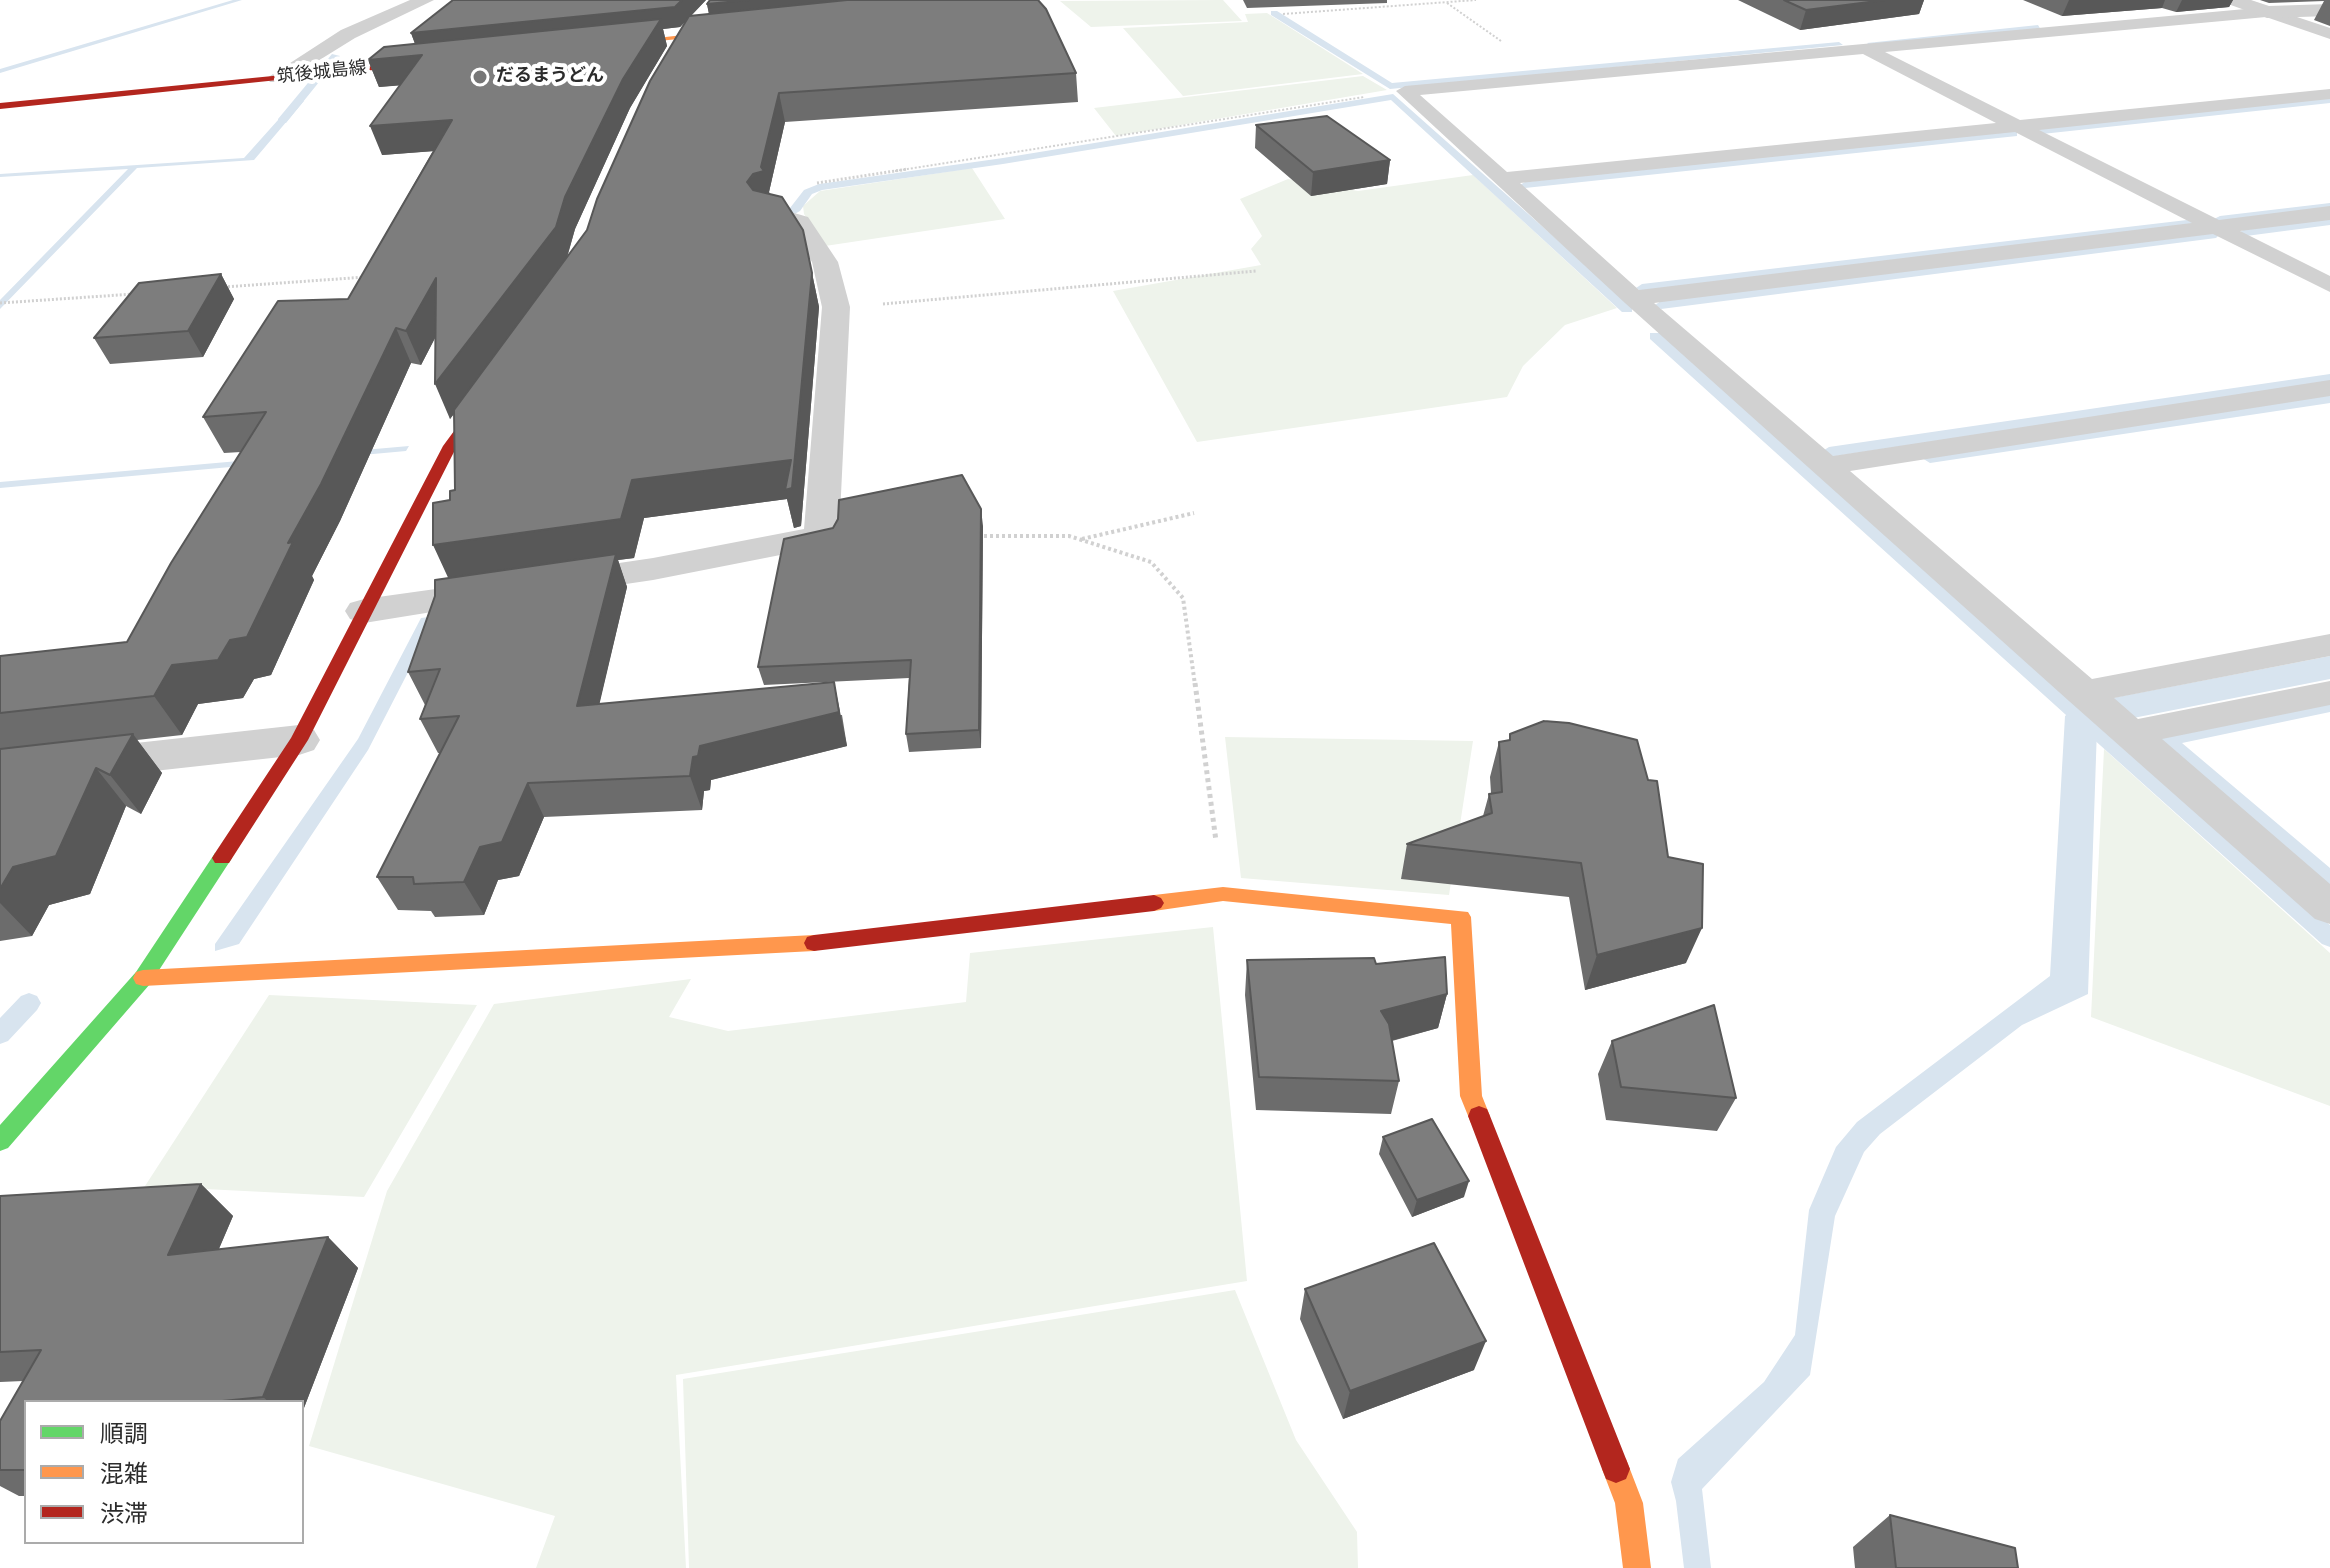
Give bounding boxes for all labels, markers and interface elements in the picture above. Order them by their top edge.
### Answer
street label: 筑後城島線 [276,59,368,89]
place label: だるまうどん [496,66,604,88]
marker: だるまうどん [471,68,489,86]
legend [24,1400,304,1544]
text: 順調 [100,1421,148,1451]
text: 混雑 [100,1461,148,1491]
text: 渋滞 [100,1501,148,1531]

